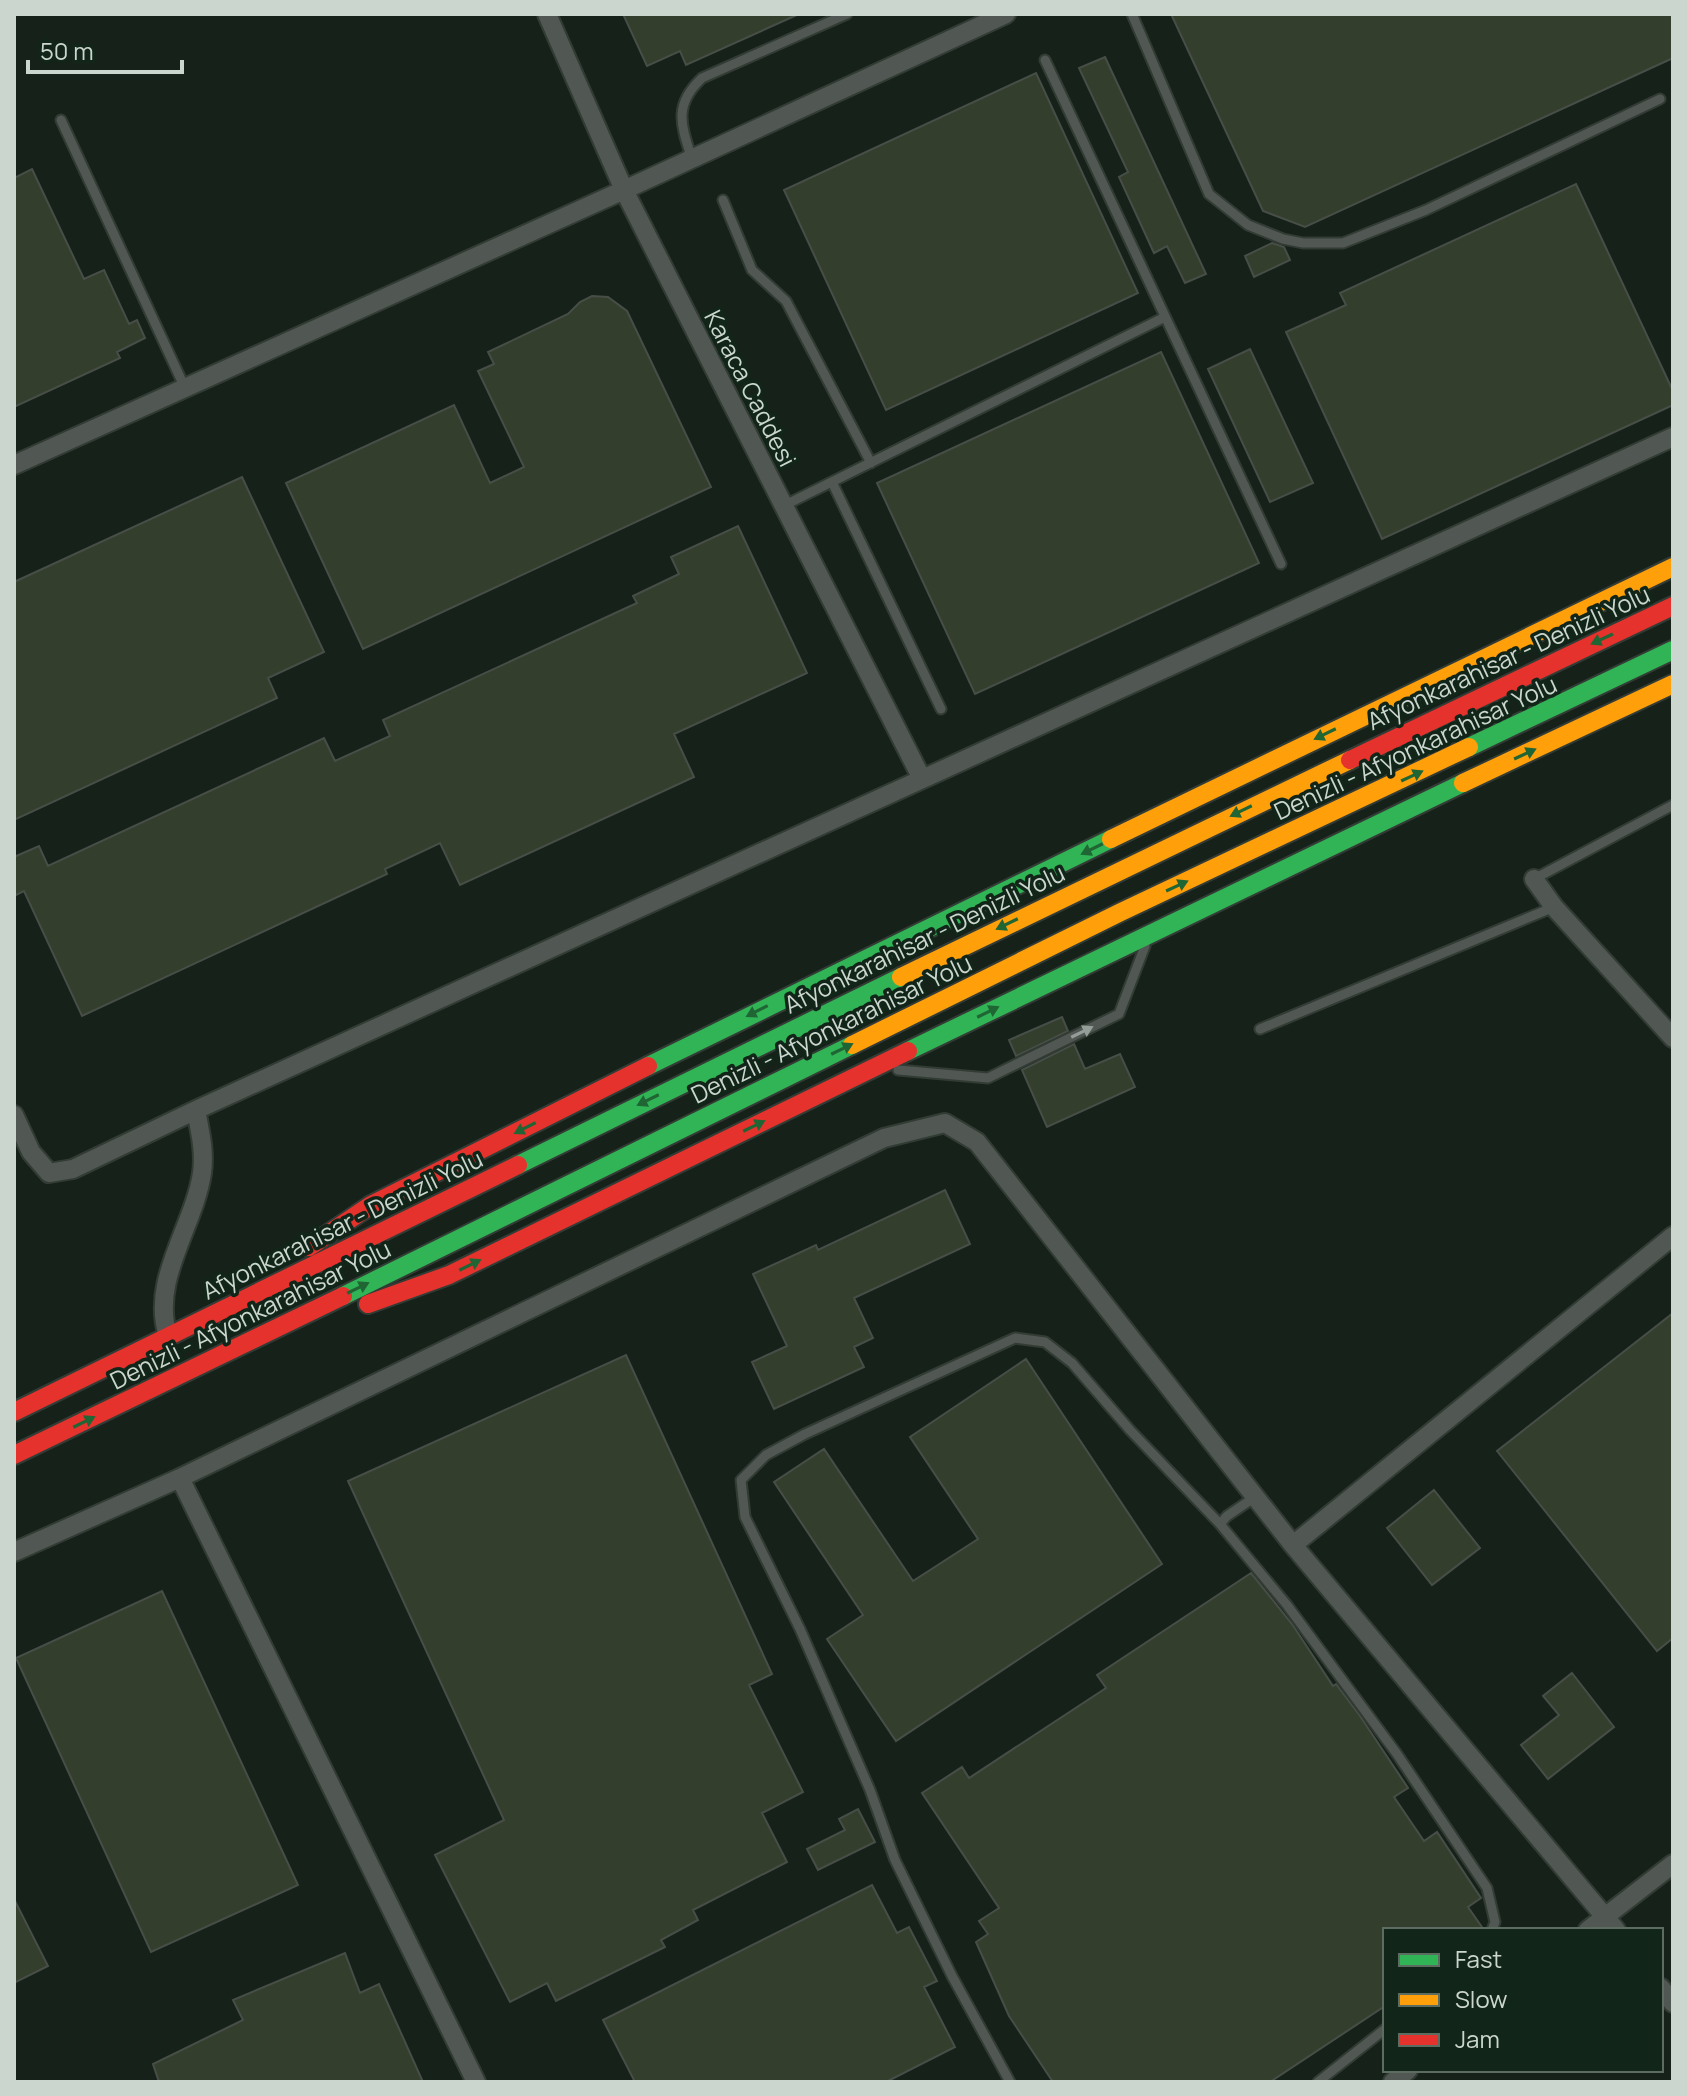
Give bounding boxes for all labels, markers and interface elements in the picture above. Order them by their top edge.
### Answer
scale bar [28,24,182,74]
text: 50 m [40,34,94,67]
street label: Karaca Caddesi [697,304,805,472]
street label: Afyonkarahisar - Denizli Yolu [1361,577,1655,737]
one-way arrow [1591,632,1614,646]
street label: Denizli - Afyonkarahisar Yolu [1268,667,1562,827]
one-way arrow [1314,728,1337,741]
one-way arrow [1513,747,1536,761]
one-way arrow [1401,769,1424,783]
one-way arrow [1229,804,1252,817]
one-way arrow [1081,842,1104,856]
street label: Afyonkarahisar - Denizli Yolu [778,856,1070,1020]
one-way arrow [1165,879,1188,893]
one-way arrow [995,917,1019,931]
street label: Denizli - Afyonkarahisar Yolu [685,946,977,1110]
one-way arrow [746,1004,769,1018]
one-way arrow [976,1006,999,1019]
one-way arrow [1070,1025,1093,1039]
one-way arrow [831,1042,854,1056]
one-way arrow [636,1093,659,1107]
one-way arrow [742,1120,765,1133]
one-way arrow [513,1121,536,1135]
street label: Afyonkarahisar - Denizli Yolu [196,1142,488,1306]
street label: Denizli - Afyonkarahisar Yolu [104,1232,396,1396]
one-way arrow [458,1258,481,1272]
one-way arrow [347,1282,370,1295]
one-way arrow [73,1415,96,1429]
legend [1383,1928,1663,2072]
text: Fast [1455,1942,1502,1975]
text: Slow [1455,1982,1508,2015]
text: Jam [1455,2022,1500,2055]

